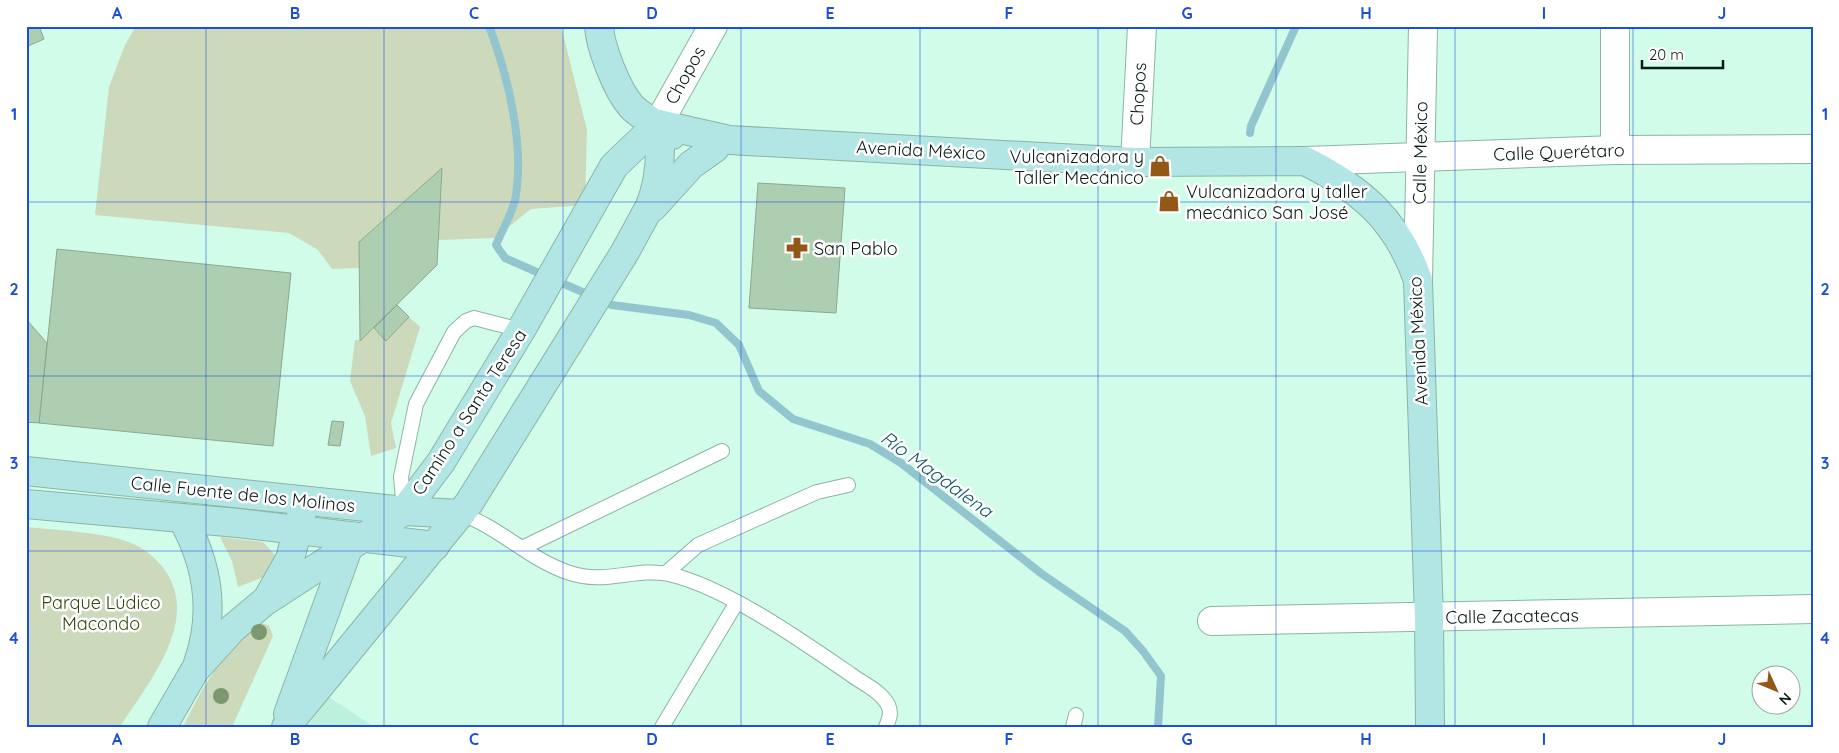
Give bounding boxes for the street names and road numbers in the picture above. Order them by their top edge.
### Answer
street label: Chopos [660,42,710,108]
street label: Chopos [1125,62,1151,126]
street label: Calle México [1408,101,1432,205]
street label: Avenida México [856,135,986,165]
street label: Calle Querétaro [1493,138,1625,166]
street label: Avenida México [1403,276,1433,406]
street label: Camino a Santa Teresa [407,325,531,499]
street label: Calle Fuente de los Molinos [130,471,356,517]
street label: Calle Zacatecas [1445,603,1579,629]

